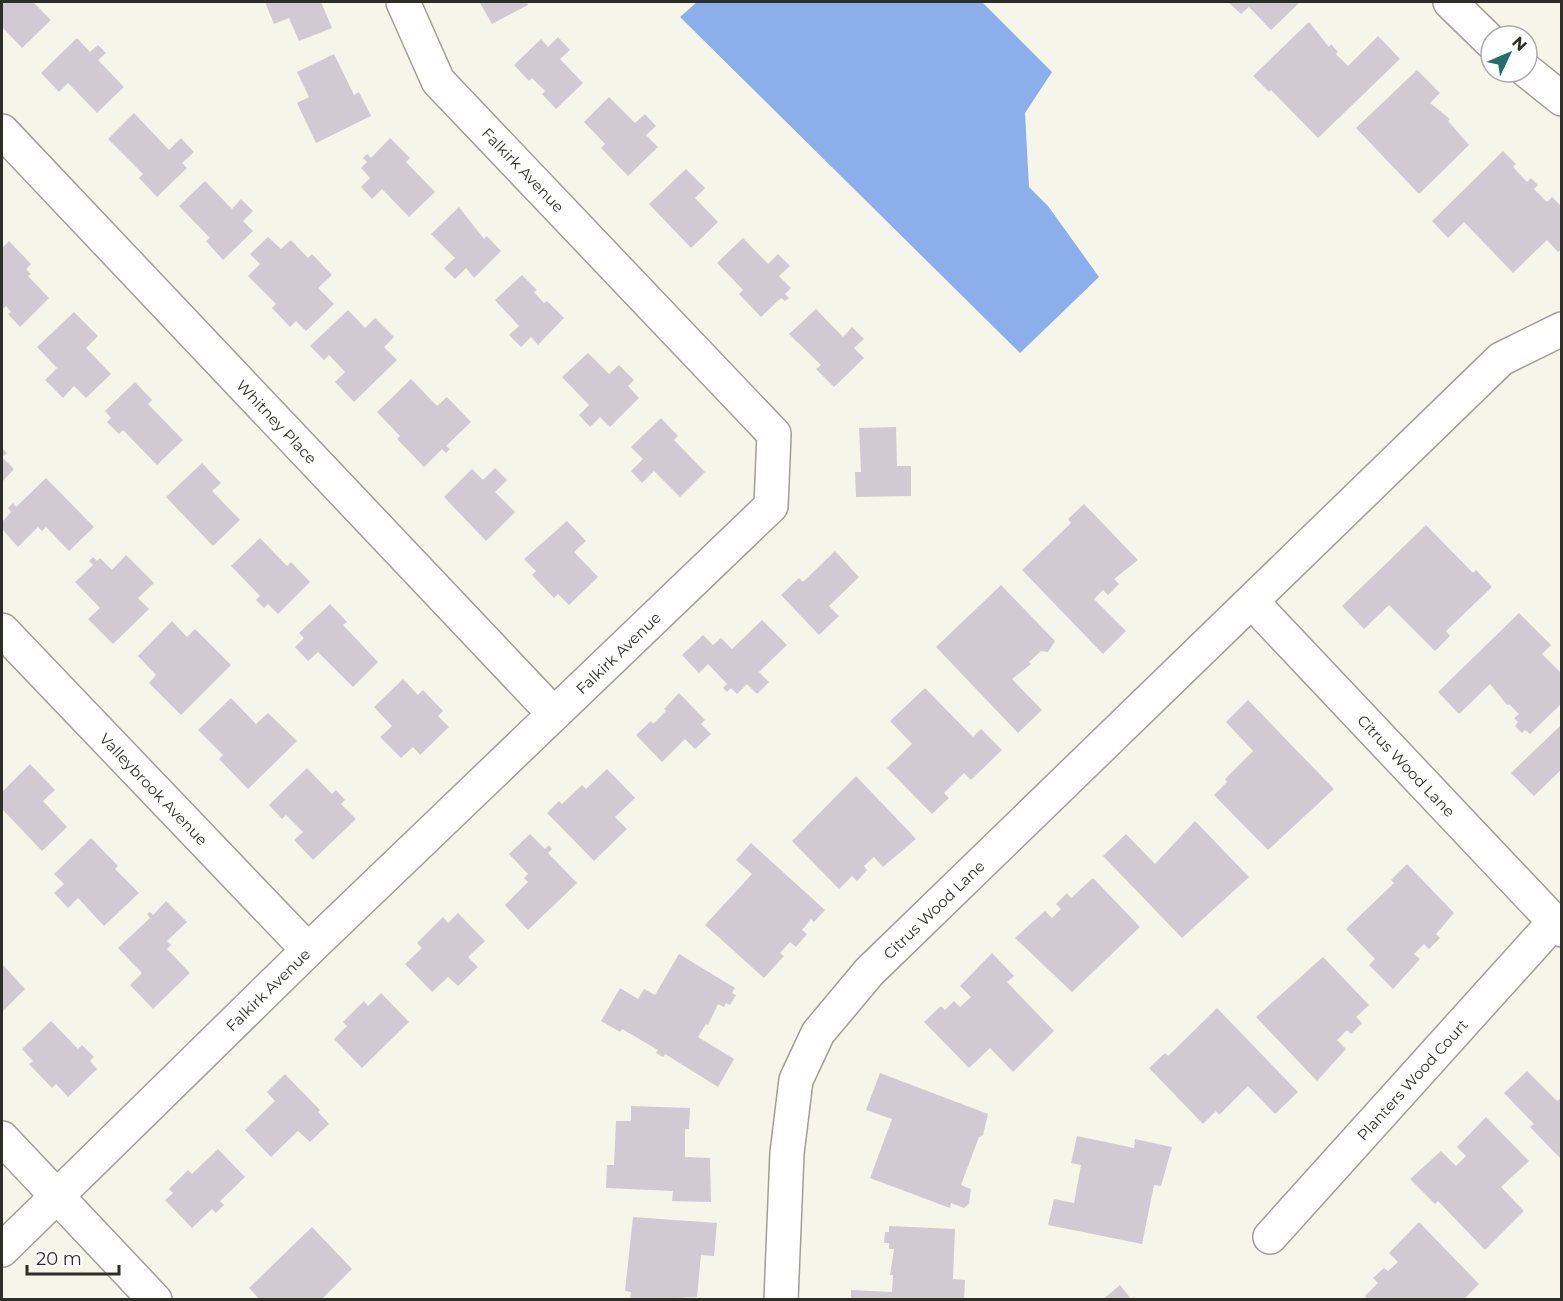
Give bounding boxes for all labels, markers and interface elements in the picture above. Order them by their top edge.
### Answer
north arrow [1479,24,1539,84]
text: N [1508,33,1531,55]
street label: Falkirk Avenue [478,124,568,216]
street label: Whitney Place [233,375,321,467]
street label: Falkirk Avenue [571,608,664,698]
street label: Citrus Wood Lane [1354,710,1459,821]
street label: Valleybrook Avenue [96,729,212,849]
street label: Citrus Wood Lane [879,856,988,963]
street label: Falkirk Avenue [221,944,314,1035]
street label: Planters Wood Court [1352,1015,1472,1144]
scale bar [27,1238,118,1276]
text: 20 m [36,1248,82,1270]

